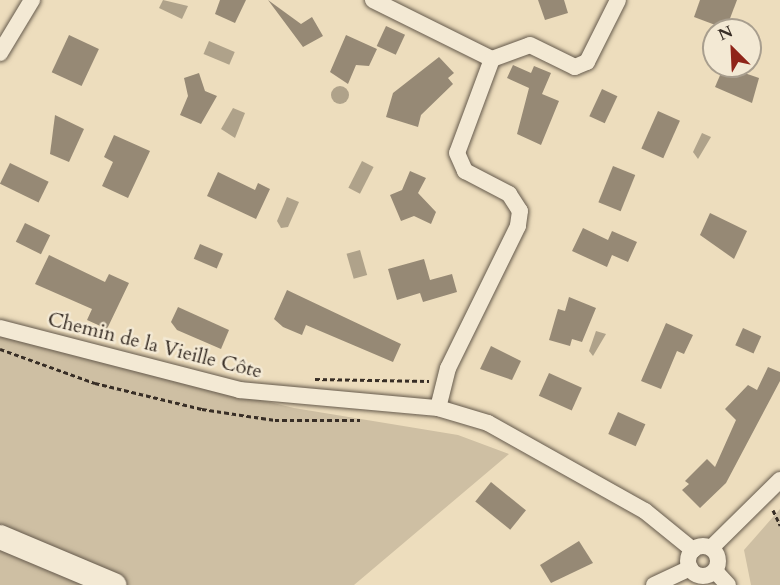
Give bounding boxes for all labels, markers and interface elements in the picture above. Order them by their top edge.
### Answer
north arrow [702,18,762,78]
text: N [715,21,736,46]
street label: Chemin de la Vieille Côte [45,307,265,383]

